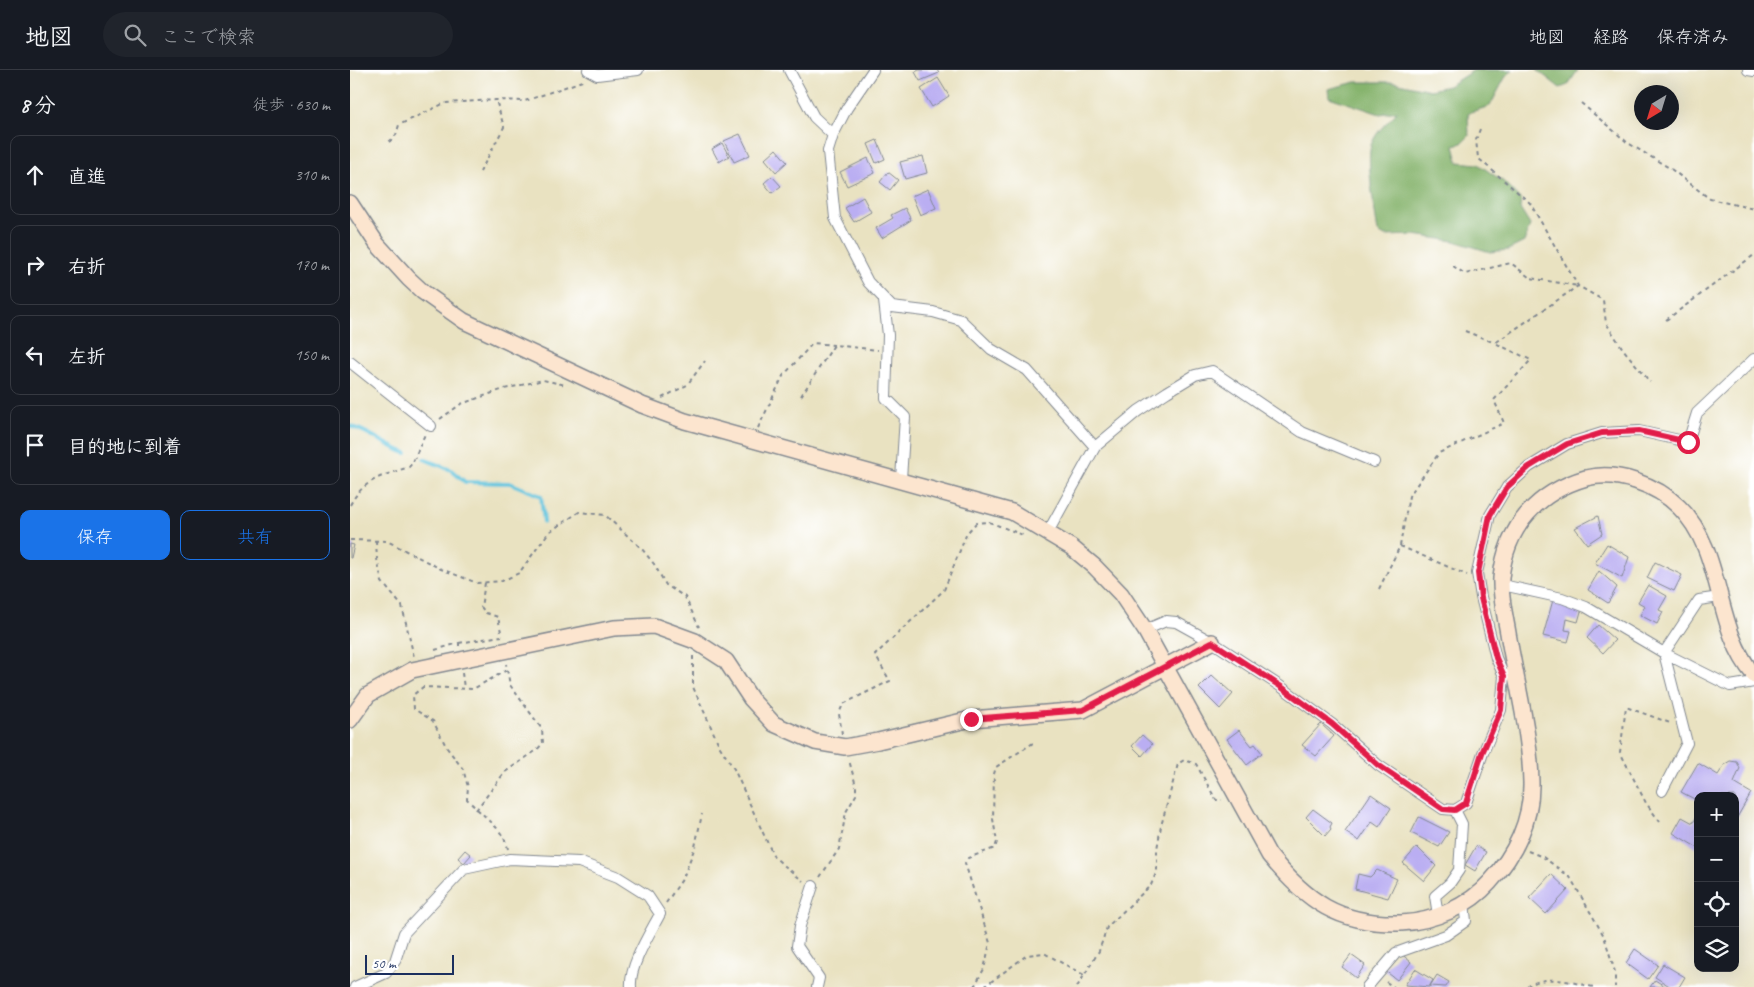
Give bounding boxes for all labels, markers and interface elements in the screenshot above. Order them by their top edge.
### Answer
search box [103,12,453,57]
icon: search [121,21,149,49]
text: 地図 [25,22,73,52]
text: ここで検索 [161,25,256,49]
text: 地図 [1529,26,1565,48]
text: 経路 [1593,26,1629,48]
text: 保存済み [1657,26,1729,48]
north arrow [1634,85,1679,130]
text: 8 分 [20,92,56,118]
text: 徒歩 · 630 m [253,95,330,115]
icon: ahead [21,161,49,189]
text: 直進 [68,165,106,189]
text: 310 m [295,165,329,185]
icon: right [21,251,49,279]
text: 右折 [68,255,106,279]
text: 170 m [295,255,329,275]
icon: left [21,341,49,369]
text: 左折 [68,345,106,369]
text: 150 m [295,345,329,365]
icon: arrive [21,431,49,459]
route start [1677,431,1700,454]
text: 目的地に到着 [68,435,182,459]
button: 保存 [20,510,170,560]
button: 共有 [180,510,330,560]
route end [960,708,983,731]
map controls [1694,792,1739,972]
button: + [1694,792,1739,837]
button: − [1694,837,1739,882]
button: locate [1694,882,1739,927]
button: layers [1694,927,1739,972]
scale bar [365,952,454,975]
text: 50 m [372,955,396,972]

